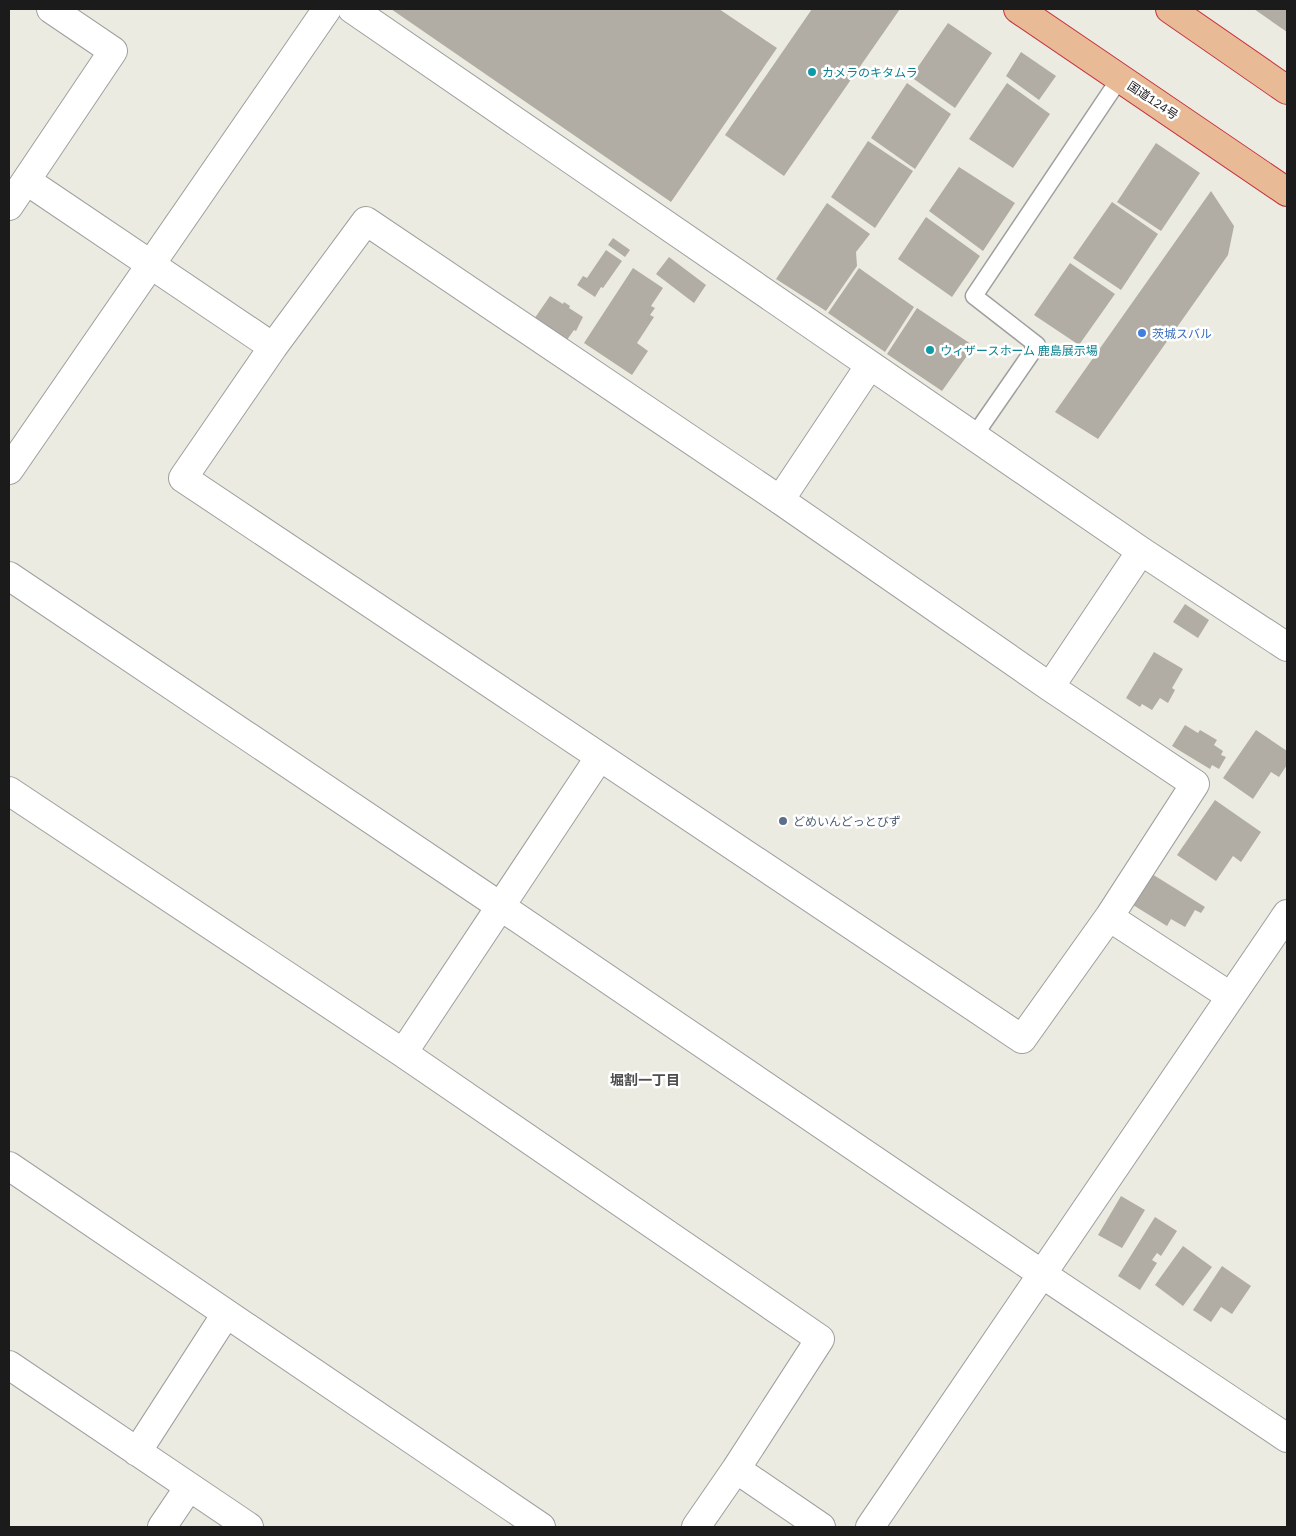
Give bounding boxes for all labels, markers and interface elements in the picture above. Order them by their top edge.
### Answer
place label: カメラのキタムラ [822,65,917,80]
marker: カメラのキタムラ [806,66,818,78]
street label: 国道124号 [1125,78,1181,122]
place label: 茨城スバル [1152,326,1212,341]
marker: 茨城スバル [1136,327,1148,339]
place label: ウィザースホーム 鹿島展示場 [940,343,1098,358]
marker: ウィザースホーム 鹿島展示場 [924,344,936,356]
place label: どめいんどっとびず [793,814,901,829]
marker: どめいんどっとびず [777,815,789,827]
district label: 堀割一丁目 [610,1071,680,1089]

